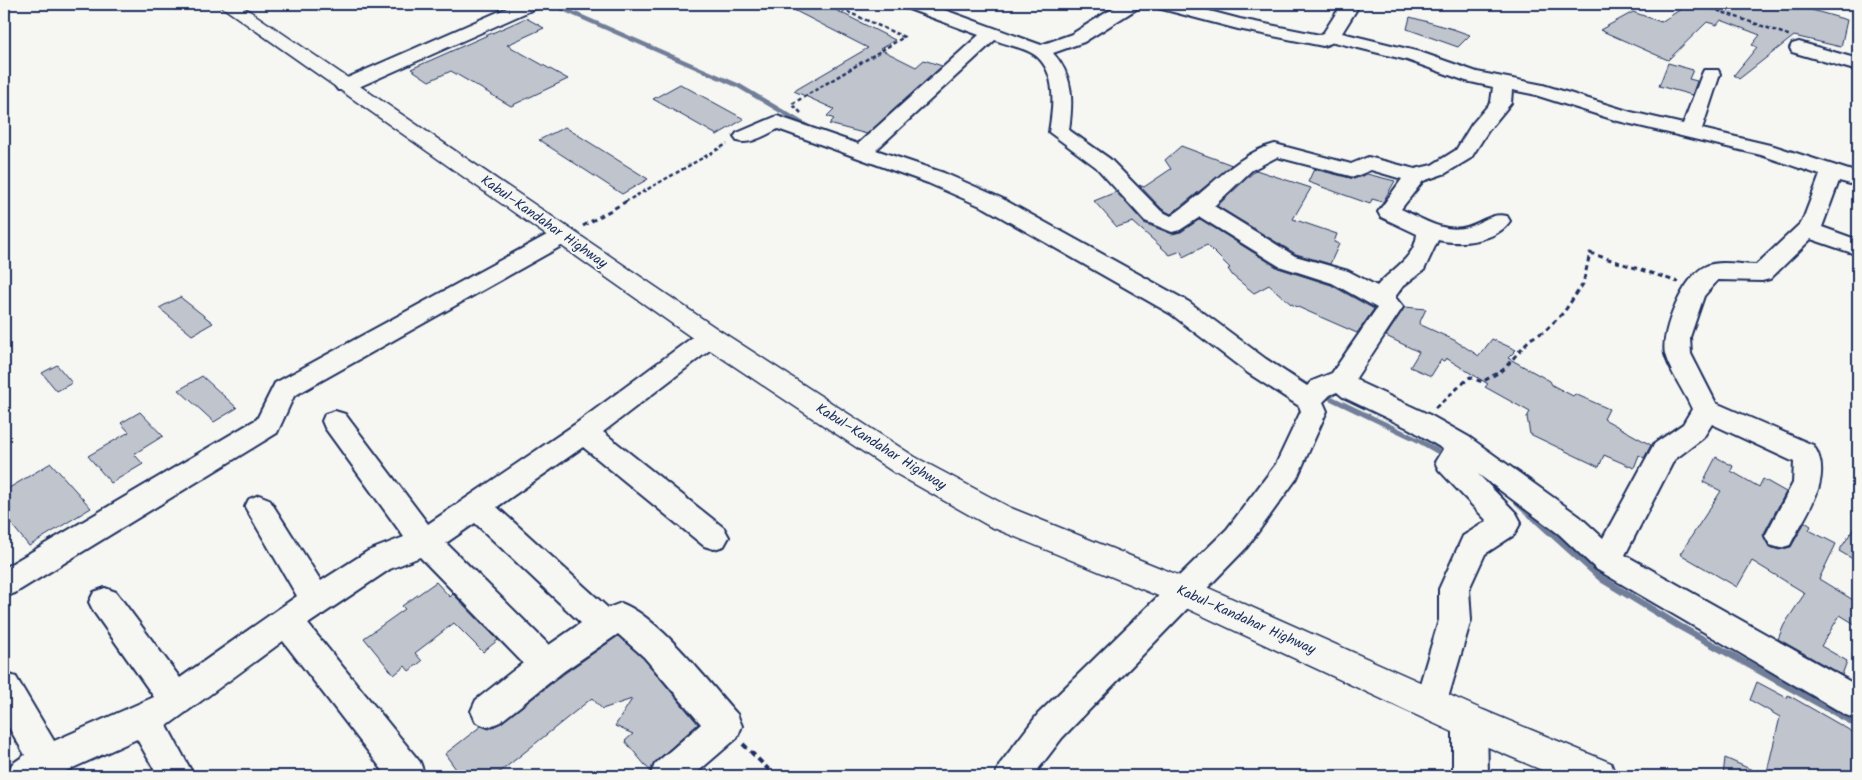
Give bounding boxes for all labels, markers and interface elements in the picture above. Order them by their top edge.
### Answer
street label: Kabul–Kandahar Highway [476,170,612,274]
street label: Kabul–Kandahar Highway [811,398,951,496]
street label: Kabul–Kandahar Highway [1173,579,1320,661]

